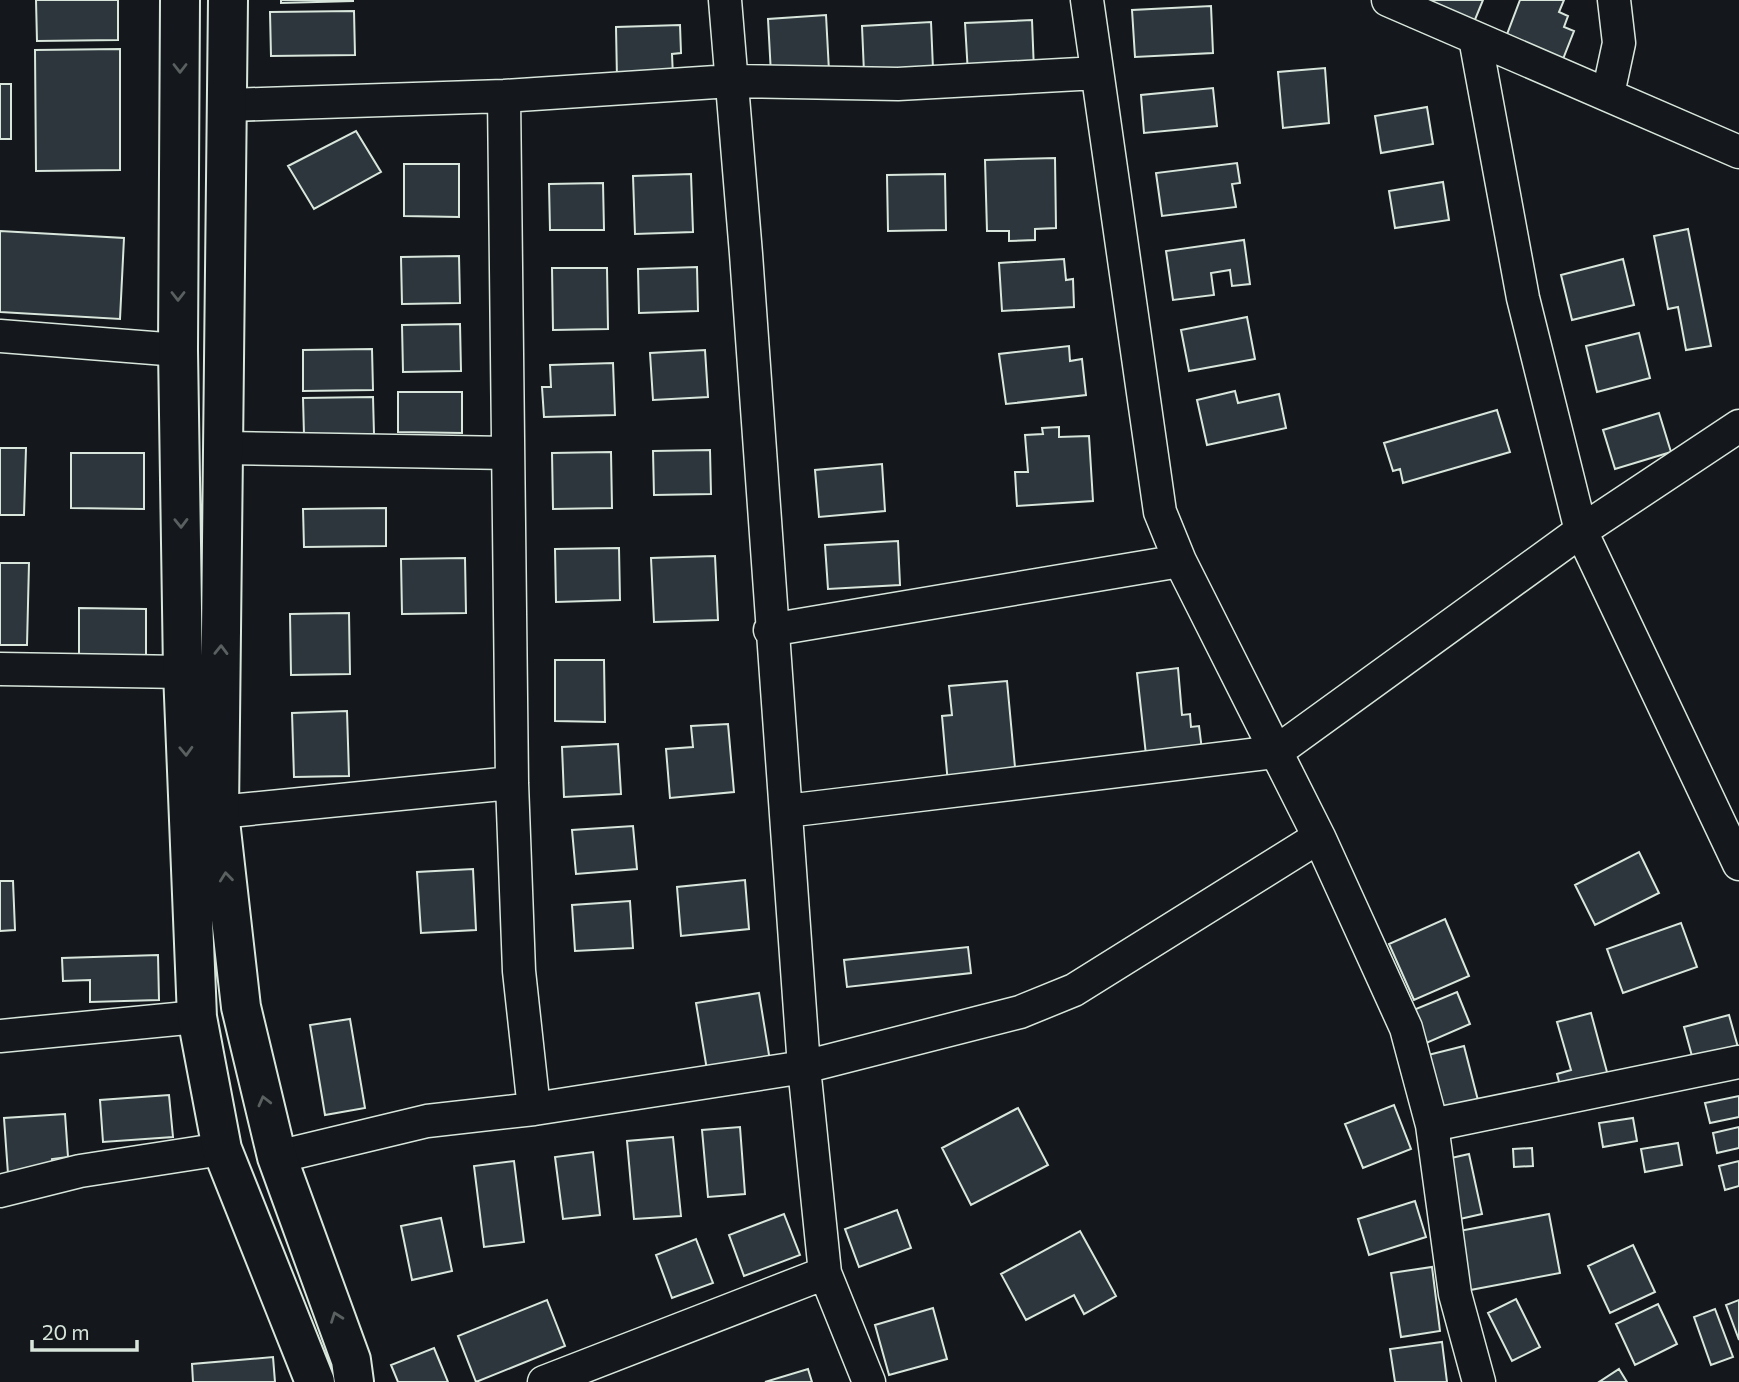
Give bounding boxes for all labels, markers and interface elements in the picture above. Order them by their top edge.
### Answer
one-way arrow [172,63,188,74]
one-way arrow [170,291,186,301]
one-way arrow [173,518,188,529]
one-way arrow [213,644,229,655]
one-way arrow [178,745,193,756]
one-way arrow [219,871,234,882]
one-way arrow [258,1095,272,1107]
scale bar [32,1308,136,1352]
one-way arrow [330,1311,344,1323]
text: 20 m [42,1319,90,1344]

